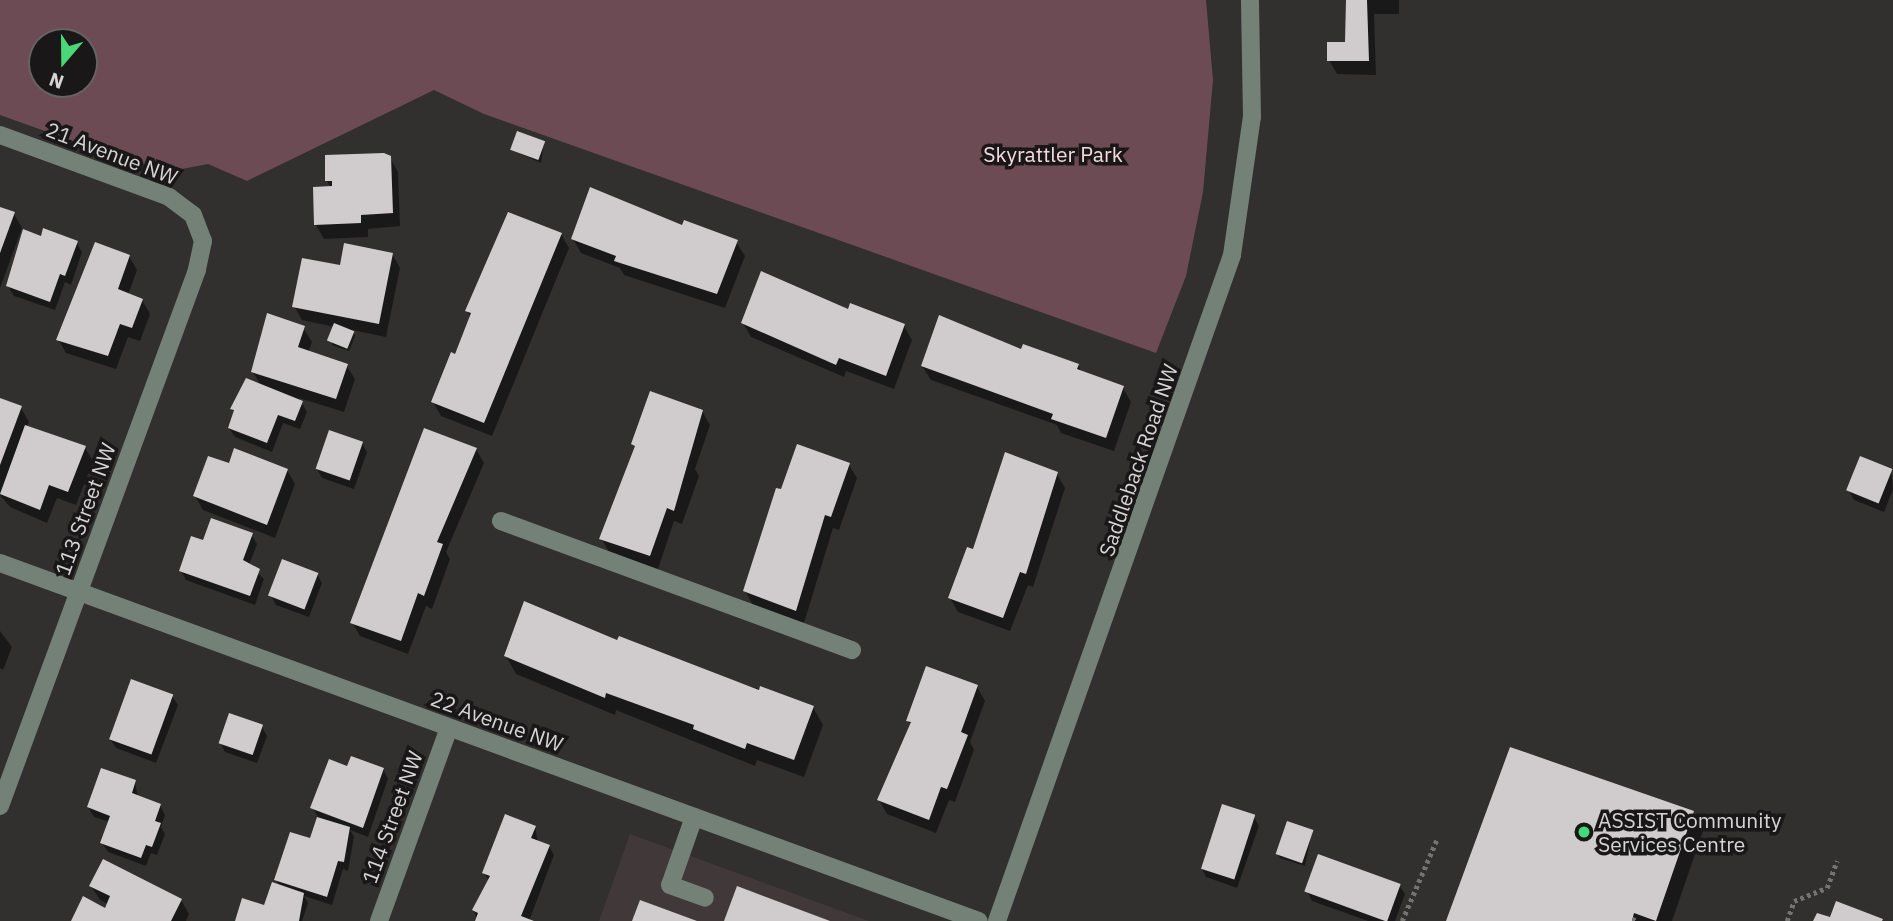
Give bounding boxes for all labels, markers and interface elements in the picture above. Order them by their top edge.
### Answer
north arrow [28,28,98,98]
text: N [46,67,67,94]
street label: 21 Avenue NW [43,116,181,190]
park label: Skyrattler Park [983,141,1123,167]
street label: Saddleback Road NW [1093,361,1183,559]
street label: 113 Street NW [49,439,121,579]
street label: 22 Avenue NW [427,685,567,757]
street label: 114 Street NW [356,747,428,887]
place label: ASSIST Community Services Centre [1598,807,1781,857]
marker: ASSIST Community Services Centre [1576,824,1592,840]

